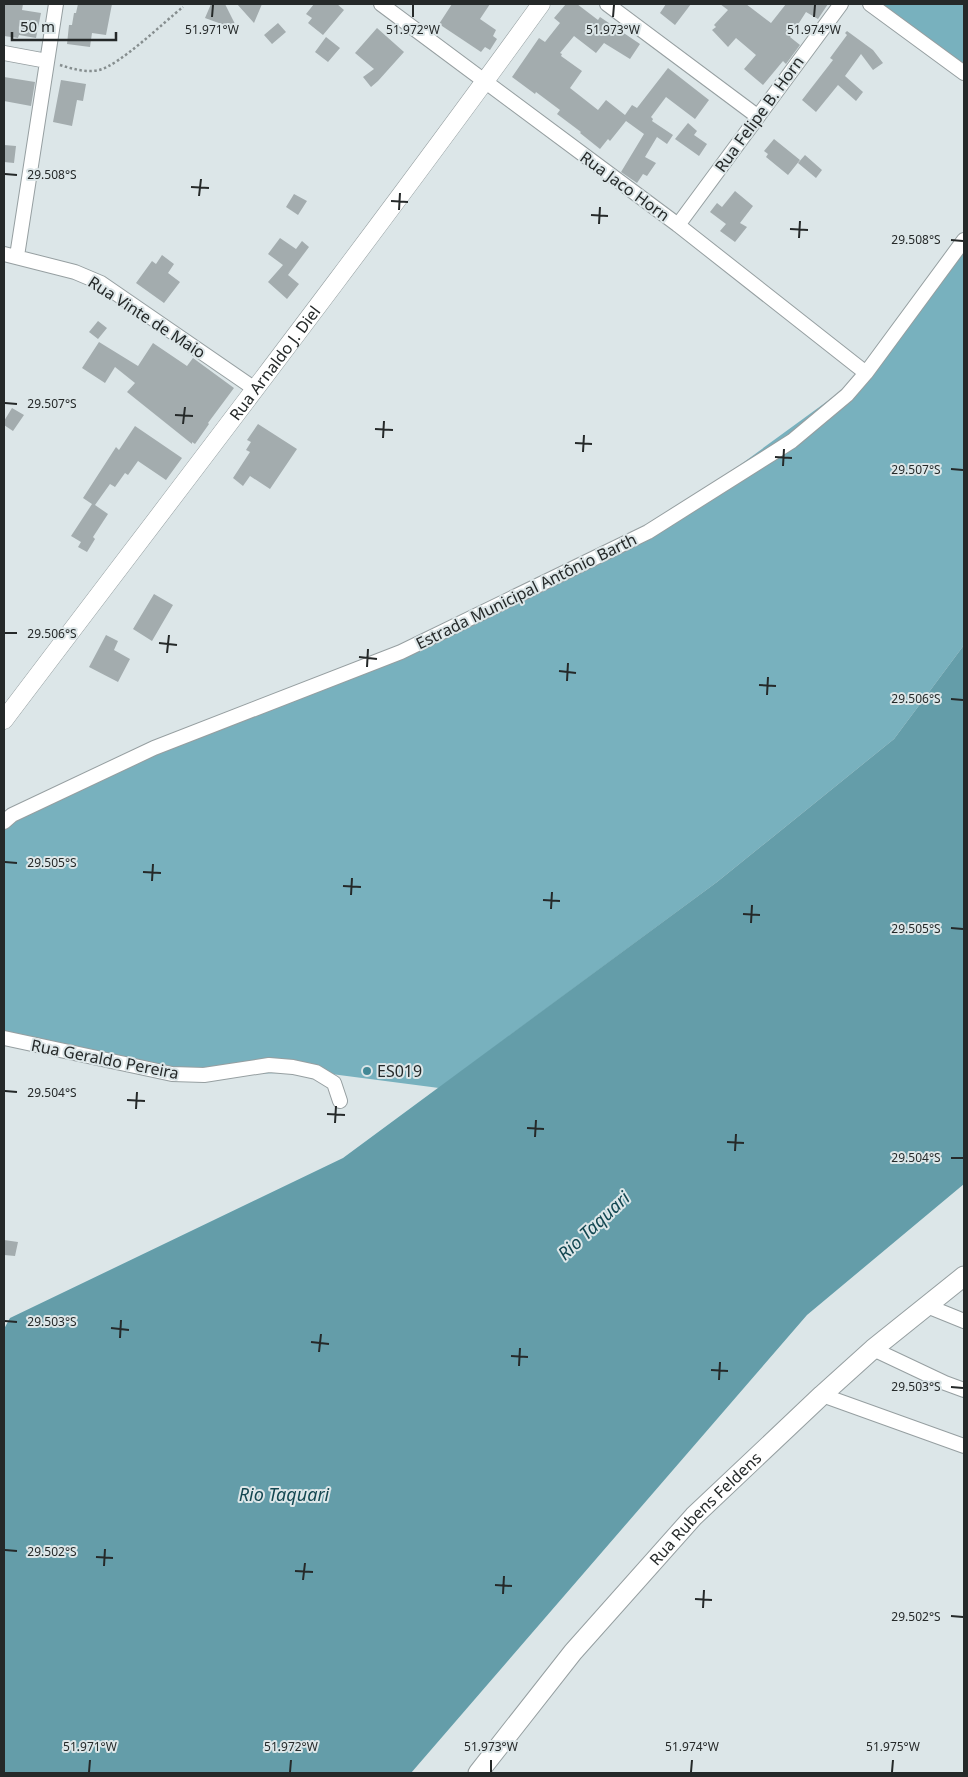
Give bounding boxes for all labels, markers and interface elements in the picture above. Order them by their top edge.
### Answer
scale bar [12,10,116,42]
text: 50 m [20,16,55,36]
text: 51.971°W [185,21,239,38]
text: 51.972°W [386,21,440,38]
text: 51.973°W [586,21,640,38]
text: 51.974°W [787,21,841,38]
street label: Rua Felipe B. Horn [709,52,809,176]
street label: Rua Jaco Horn [576,146,674,226]
text: 29.508°S [27,166,77,183]
text: 29.508°S [891,231,941,248]
street label: Rua Vinte de Maio [84,271,210,363]
street label: Rua Arnaldo J. Diel [224,301,325,425]
text: 29.507°S [27,395,77,412]
text: 29.507°S [891,461,941,478]
street label: Estrada Municipal Antônio Barth [412,528,640,654]
text: 29.506°S [27,625,77,642]
text: 29.506°S [891,690,941,707]
text: 29.505°S [27,854,77,871]
text: 29.505°S [891,920,941,937]
street label: Rua Geraldo Pereira [29,1034,181,1084]
place label: ES019 [377,1060,422,1082]
marker: ES019 [361,1065,373,1077]
text: 29.504°S [27,1084,77,1101]
text: 29.504°S [891,1149,941,1166]
water label: Rio Taquari [552,1185,635,1265]
text: 29.503°S [27,1313,77,1330]
text: 29.503°S [891,1378,941,1395]
street label: Rua Rubens Feldens [644,1447,766,1570]
water label: Rio Taquari [239,1482,330,1506]
text: 29.502°S [27,1543,77,1560]
text: 29.502°S [891,1608,941,1625]
text: 51.971°W [63,1738,117,1755]
text: 51.972°W [264,1738,318,1755]
text: 51.973°W [464,1738,518,1755]
text: 51.974°W [665,1738,719,1755]
text: 51.975°W [866,1738,920,1755]

